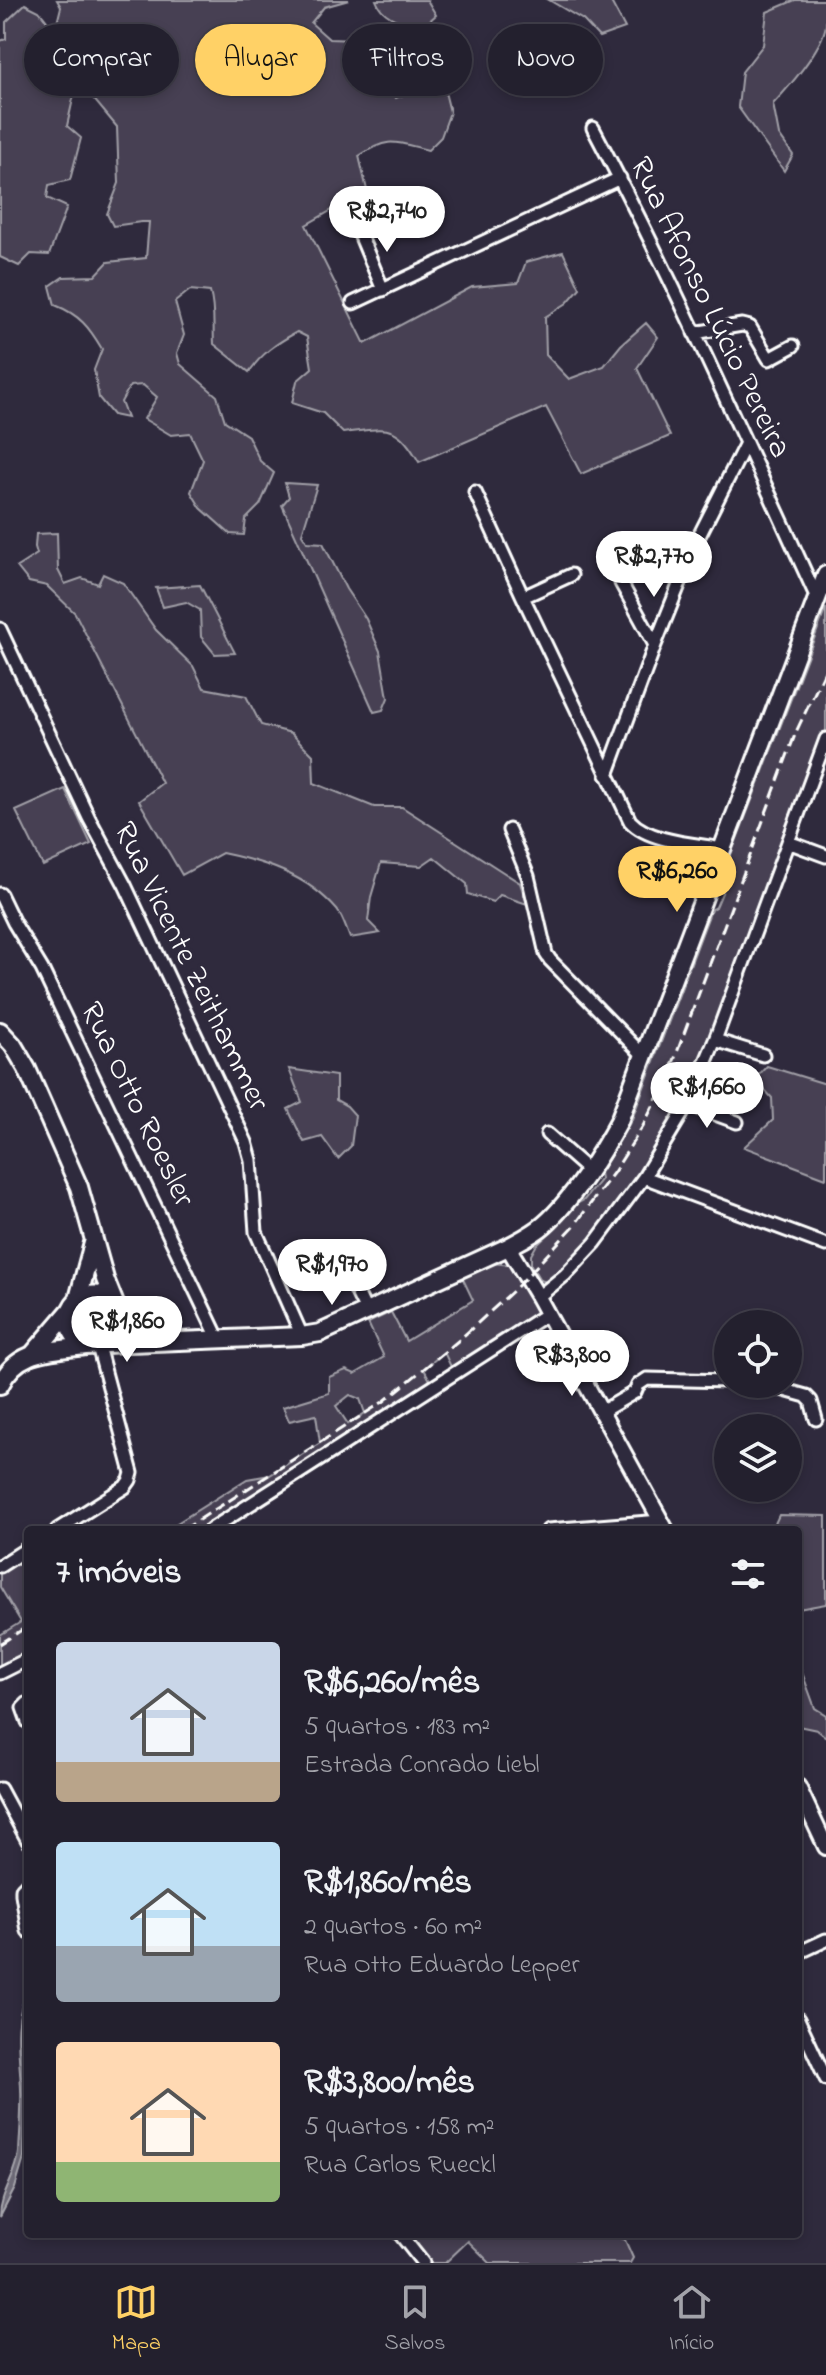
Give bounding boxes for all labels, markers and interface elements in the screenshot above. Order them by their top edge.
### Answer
chip: Comprar [24,24,179,96]
chip: Alugar [195,24,326,96]
chip: Filtros [342,24,472,96]
chip: Novo [488,24,603,96]
street label: Rua Afonso Lúcio Pereira [616,149,802,467]
pin: R$2,740 [313,186,461,254]
text: R$2,740 [347,193,427,231]
pin: R$2,770 [580,531,728,599]
text: R$2,770 [614,538,694,576]
street label: Rua Vicente Zeithammer [100,814,281,1120]
pin: R$6,260 [603,846,751,914]
text: R$6,260 [636,853,718,891]
street label: Rua Otto Roesler [66,995,206,1216]
pin: R$1,660 [633,1062,781,1130]
text: R$1,660 [669,1069,745,1107]
pin: R$1,970 [258,1239,406,1307]
text: R$1,970 [296,1246,368,1284]
pin: R$1,860 [53,1296,201,1364]
text: R$1,860 [89,1303,165,1341]
map controls [714,1310,802,1502]
button: locate [714,1310,802,1398]
pin: R$3,800 [498,1330,646,1398]
text: R$3,800 [533,1337,611,1375]
button: layers [714,1414,802,1502]
text: 7 imóveis [56,1549,182,1599]
icon: filters [726,1552,770,1596]
text: R$6,260/mês [304,1659,480,1709]
icon: home [120,1674,216,1770]
text: 5 quartos · 183 m² [304,1709,490,1747]
text: Estrada Conrado Liebl [304,1747,540,1785]
text: R$1,860/mês [304,1859,472,1909]
icon: home [120,1874,216,1970]
text: 2 quartos · 60 m² [304,1909,482,1947]
text: Rua Otto Eduardo Lepper [304,1947,579,1985]
text: R$3,800/mês [304,2059,475,2109]
icon: home [120,2074,216,2170]
text: 5 quartos · 158 m² [304,2109,494,2147]
text: Rua Carlos Rueckl [304,2147,496,2185]
tab: Mapa [112,2280,161,2360]
tab: Salvos [385,2280,445,2360]
tab: Início [669,2280,714,2360]

